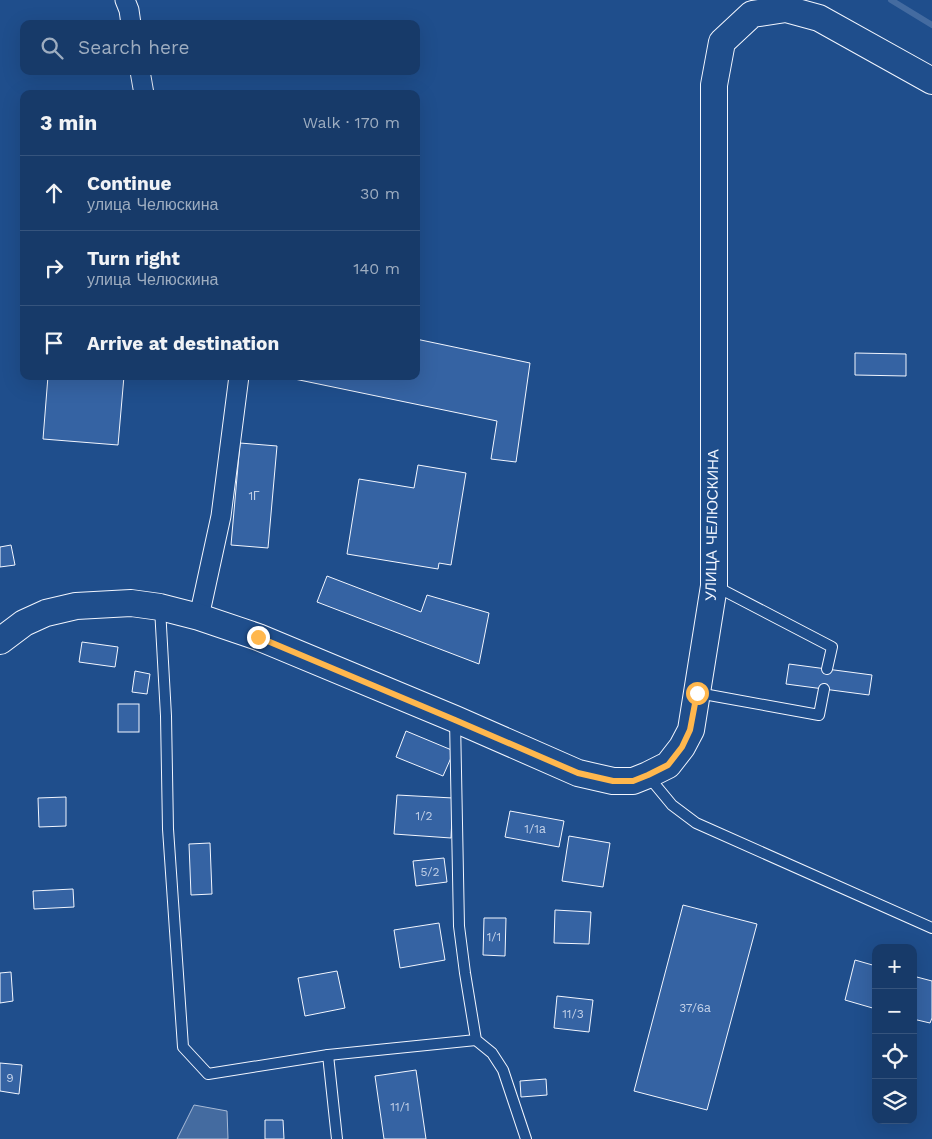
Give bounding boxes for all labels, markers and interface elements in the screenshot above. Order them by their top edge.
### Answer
search box [20,20,420,75]
icon: search [38,34,66,62]
text: Search here [78,36,189,59]
text: 3 min [40,110,97,135]
text: Walk · 170 m [303,113,400,132]
text: Continue [87,172,171,195]
icon: ahead [40,179,68,207]
text: 30 m [360,184,400,203]
text: улица Челюскина [87,195,218,214]
text: Turn right [87,247,180,270]
icon: right [40,254,68,282]
text: 140 m [353,259,400,278]
text: улица Челюскина [87,270,218,289]
icon: arrive [40,329,68,357]
text: Arrive at destination [87,332,279,355]
street label: УЛИЦА ЧЕЛЮСКИНА [702,449,722,601]
house number: 1Г [248,489,260,503]
route end [247,626,270,649]
route start [686,682,709,705]
house number: 1/2 [416,809,432,823]
house number: 1/1а [524,822,546,836]
house number: 5/2 [420,865,440,879]
house number: 1/1 [487,930,501,944]
map controls [872,944,917,1124]
button: + [872,944,917,989]
button: − [872,989,917,1034]
house number: 37/6а [679,1001,711,1015]
house number: 11/3 [562,1007,584,1021]
button: locate [872,1034,917,1079]
house number: 9 [6,1071,14,1085]
button: layers [872,1079,917,1124]
house number: 11/1 [390,1100,410,1114]

